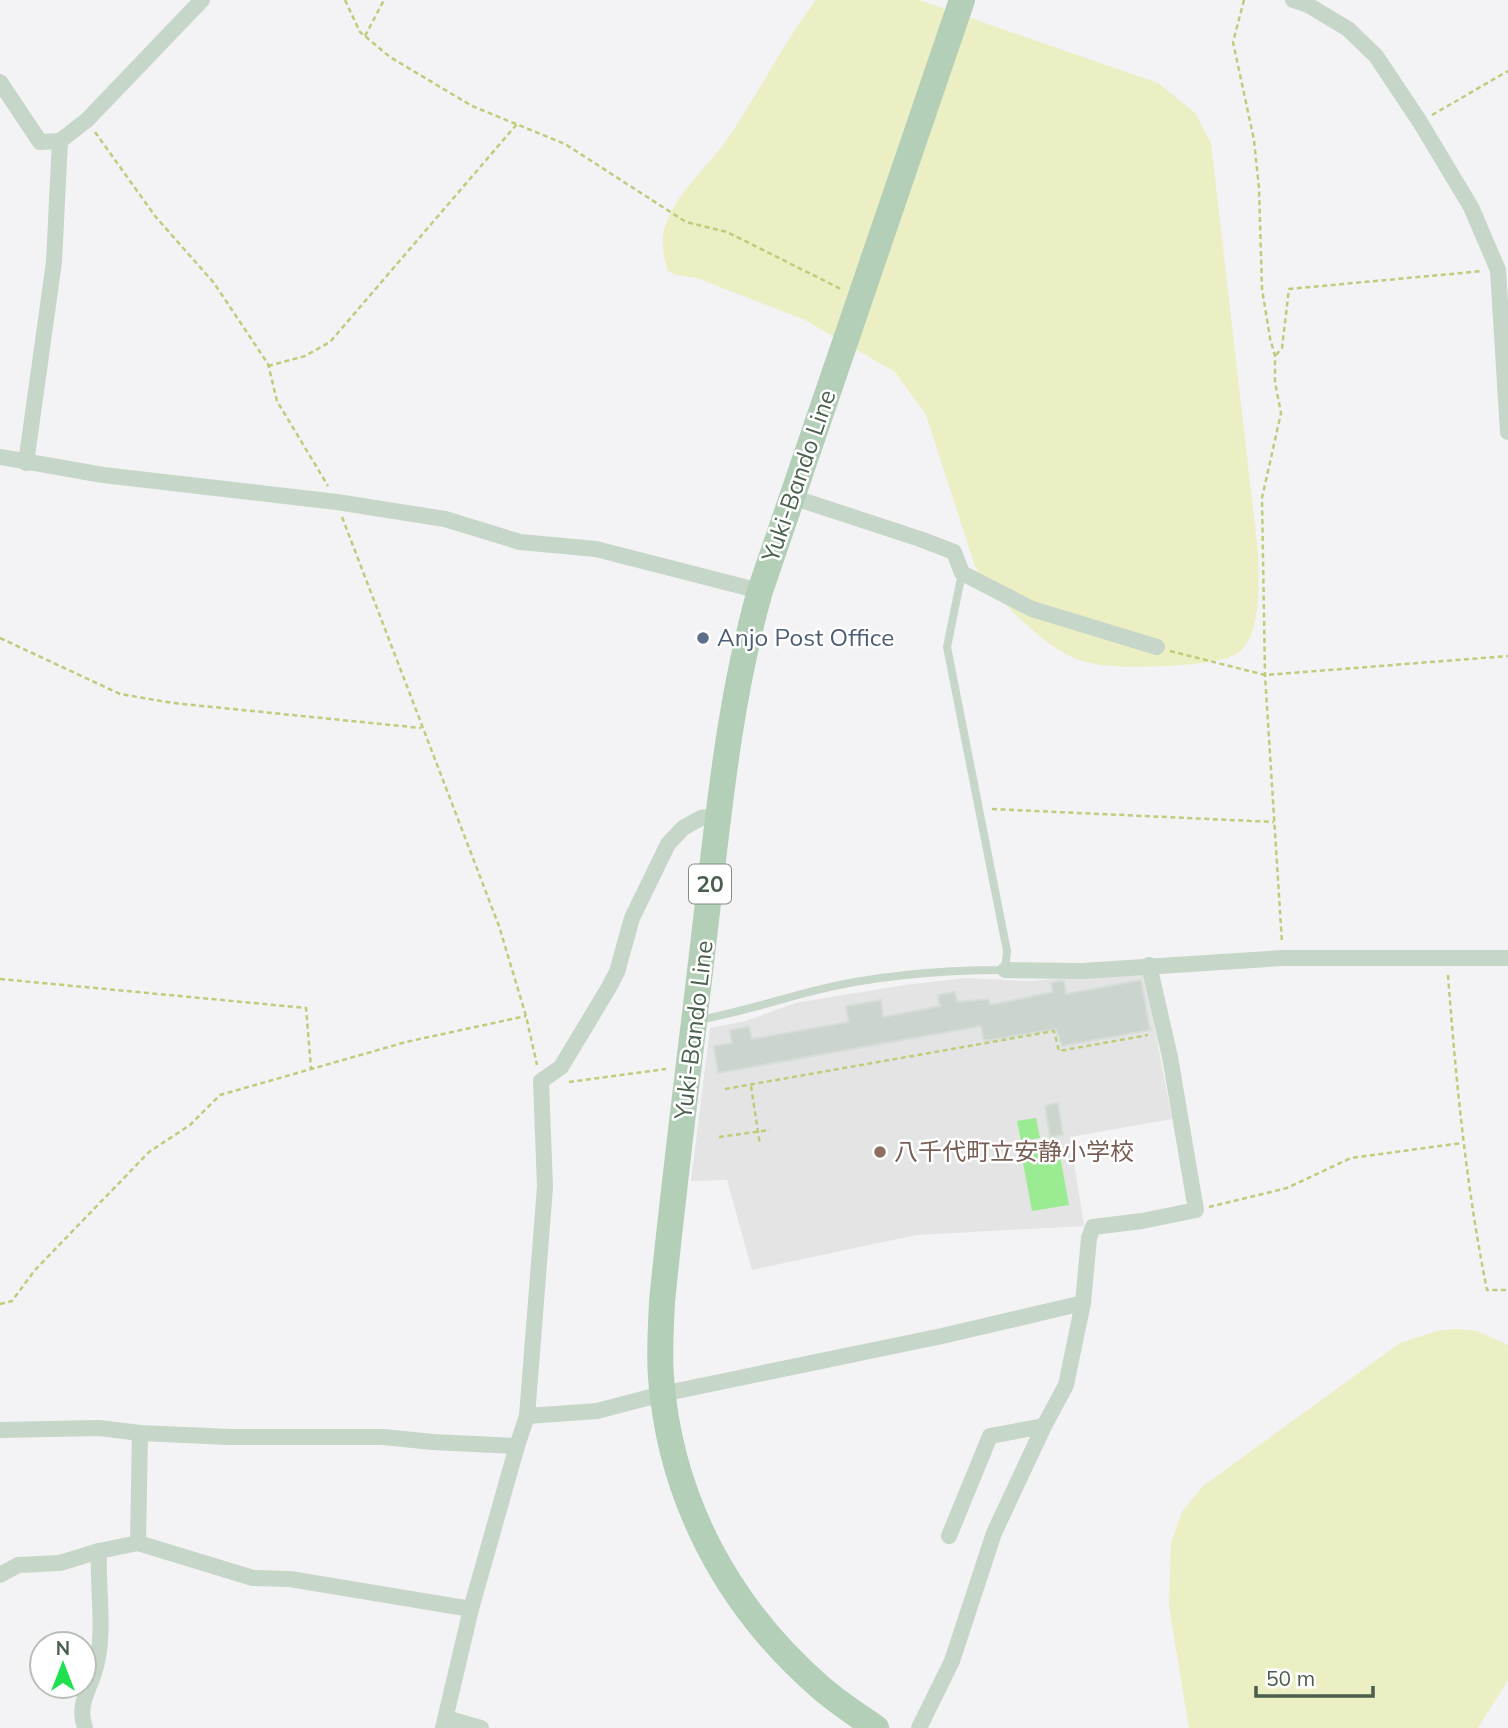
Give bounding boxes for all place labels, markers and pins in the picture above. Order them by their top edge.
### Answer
place label: Anjo Post Office [717,622,894,652]
marker: Anjo Post Office [695,630,711,646]
place label: 八千代町立安静小学校 [894,1136,1134,1166]
marker: 八千代町立安静小学校 [872,1144,888,1160]

